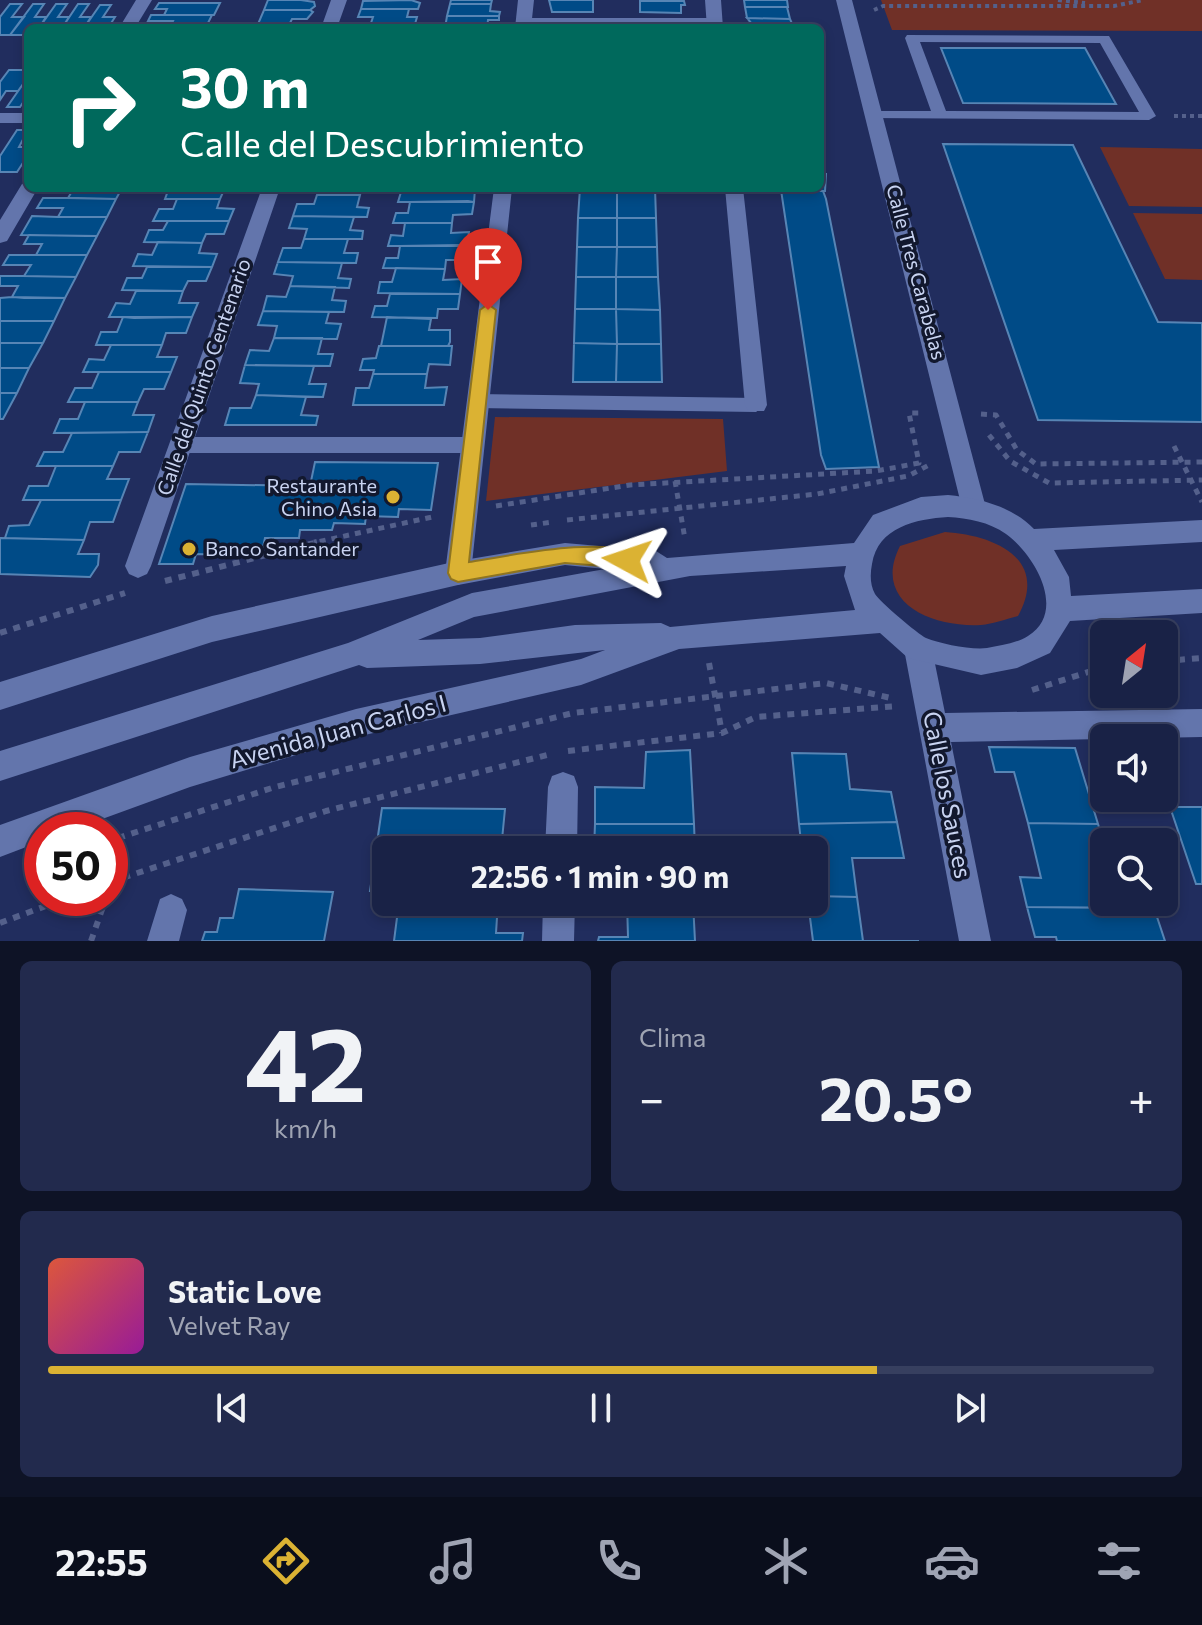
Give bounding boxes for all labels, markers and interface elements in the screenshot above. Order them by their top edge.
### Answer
text: 30 m [180,51,309,120]
icon: right [48,56,152,160]
text: Calle del Descubrimiento [180,120,584,164]
street label: Calle Tres Carabelas [882,182,952,362]
pin [454,228,522,310]
icon: arrive [466,240,510,284]
street label: Calle del Quinto Centenario [151,255,255,498]
place label: Restaurante Chino Asia [267,473,377,520]
marker: Restaurante Chino Asia [384,488,402,506]
position arrow [585,518,669,602]
place label: Banco Santander [205,536,359,560]
marker: Banco Santander [180,540,198,558]
north arrow [1090,620,1178,708]
map controls [1090,620,1178,916]
street label: Avenida Juan Carlos I [226,688,449,773]
street label: Calle los Sauces [918,709,979,881]
button: sound [1090,724,1178,812]
speed limit sign: 50 [24,812,128,916]
button: search [1090,828,1178,916]
text: 22:56 · 1 min · 90 m [471,857,729,894]
text: 42 [244,996,367,1123]
text: Clima [639,1021,706,1052]
text: 20.5° [819,1060,973,1133]
text: − [639,1070,664,1124]
text: + [1128,1070,1154,1124]
text: km/h [274,1112,337,1143]
text: Static Love [168,1272,322,1309]
text: Velvet Ray [168,1309,291,1340]
icon: previous [210,1386,254,1430]
icon: pause [579,1386,623,1430]
icon: next [948,1386,992,1430]
icon: directions [258,1533,314,1589]
icon: music [425,1533,481,1589]
icon: phone [591,1533,647,1589]
icon: climate [758,1533,814,1589]
icon: car [924,1533,980,1589]
icon: filters [1091,1533,1147,1589]
text: 22:55 [55,1539,148,1583]

